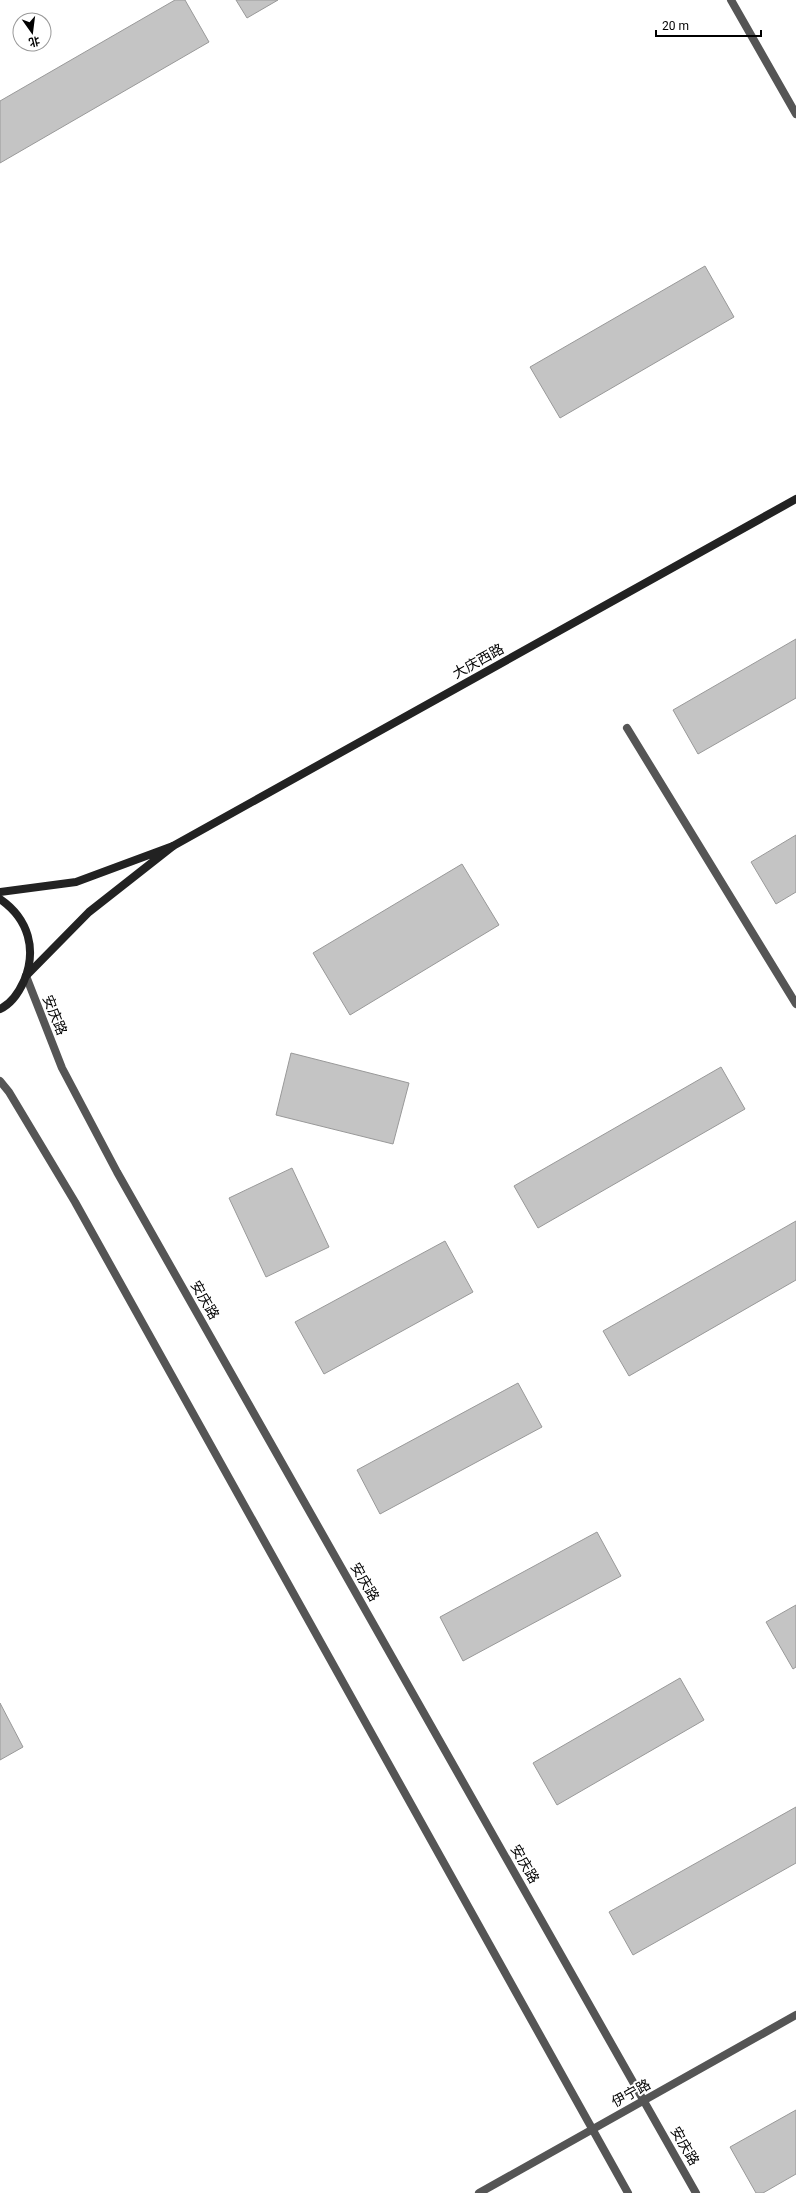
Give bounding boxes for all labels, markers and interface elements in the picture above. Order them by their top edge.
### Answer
north arrow [12,12,52,52]
scale bar [656,12,761,38]
text: 20 m [662,19,689,33]
text: 北 [27,34,41,49]
street label: 大庆西路 [450,640,506,682]
street label: 安庆路 [40,993,70,1037]
street label: 安庆路 [188,1278,222,1322]
street label: 安庆路 [348,1560,382,1604]
street label: 安庆路 [508,1842,542,1886]
street label: 伊宁路 [609,2076,653,2110]
street label: 安庆路 [668,2124,702,2168]

